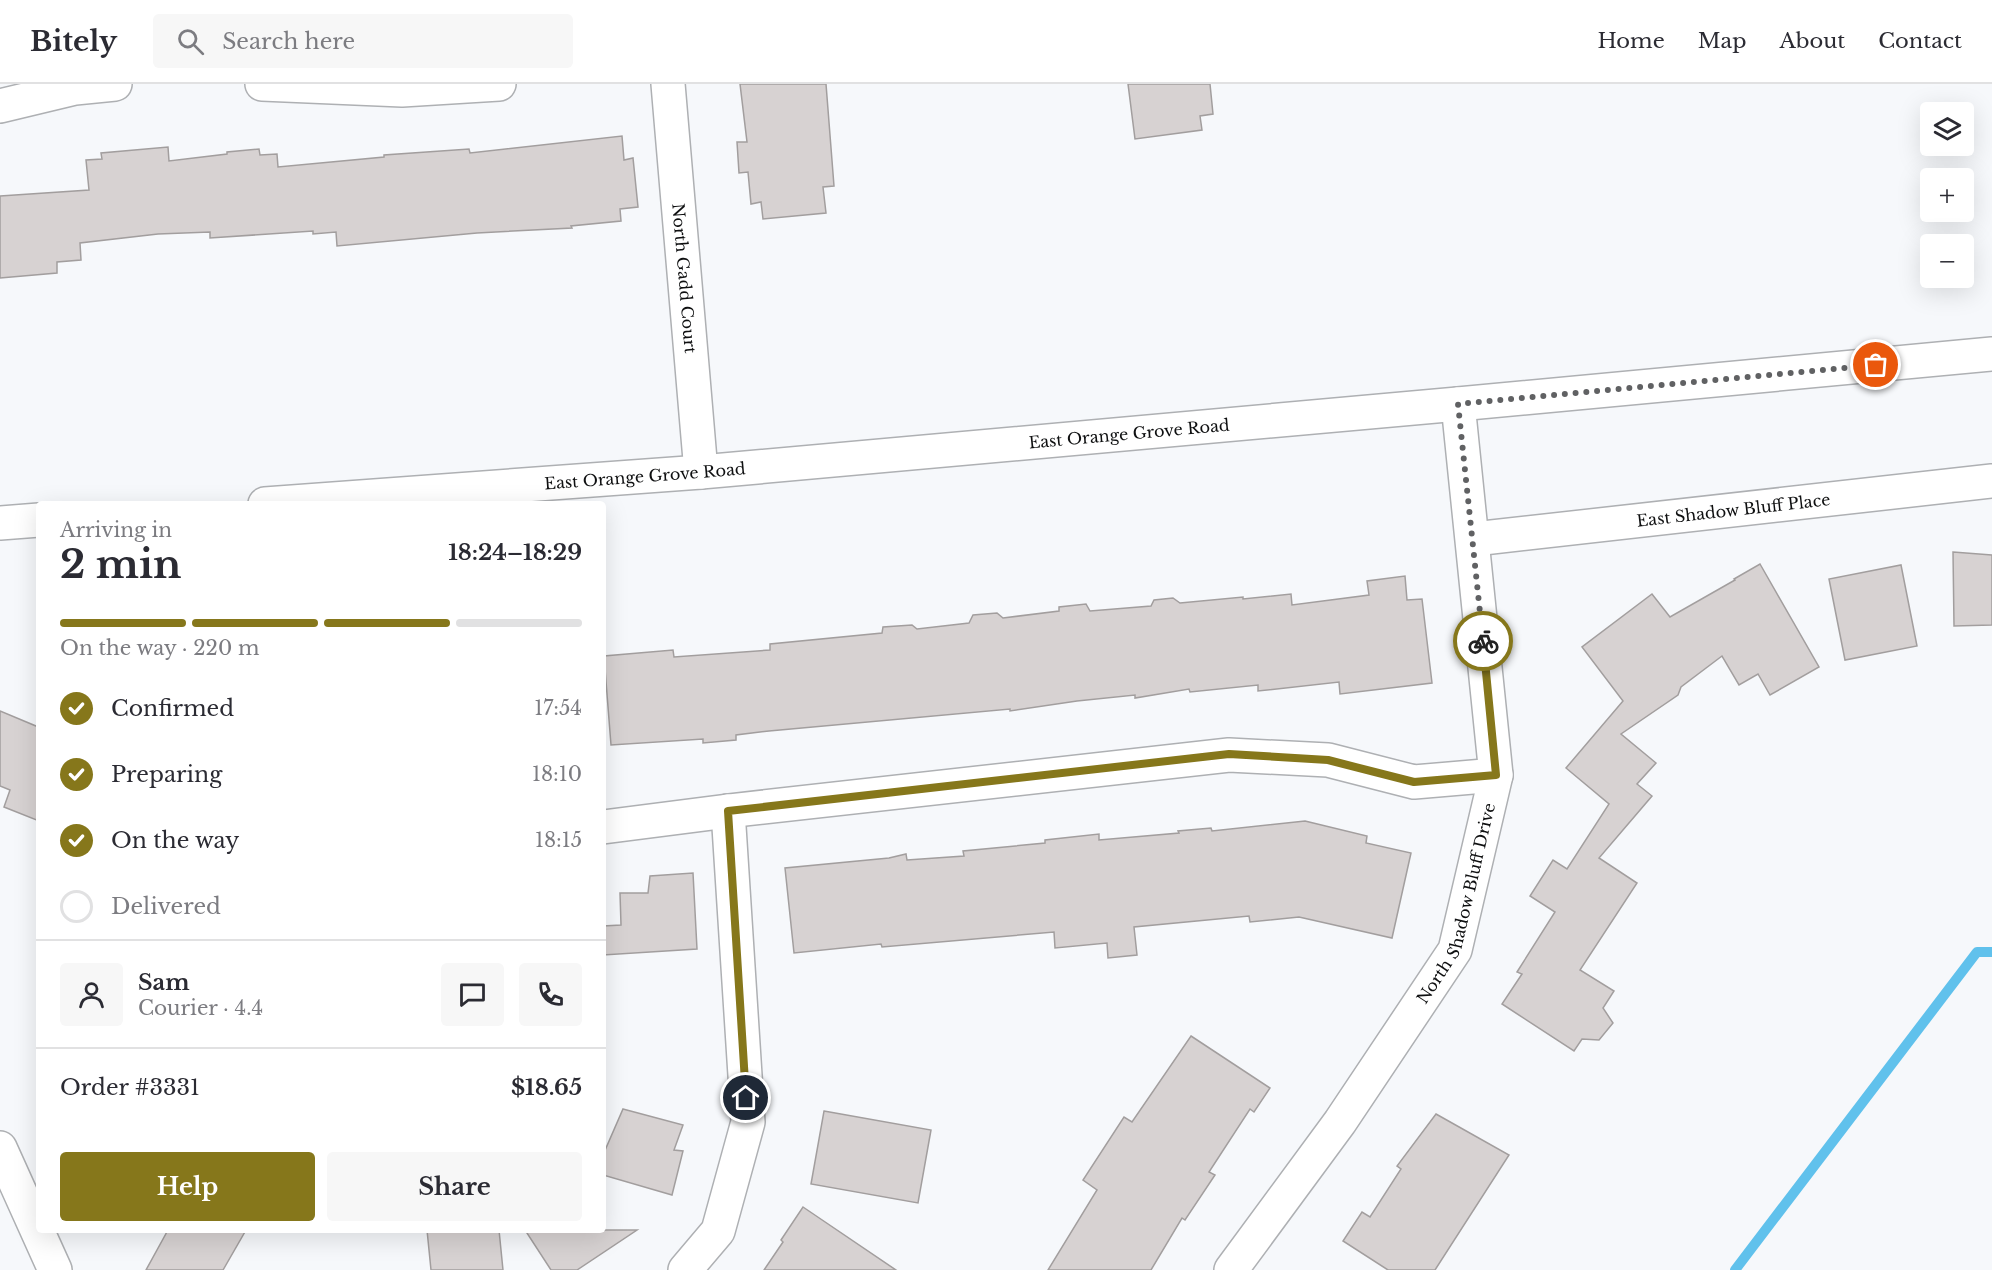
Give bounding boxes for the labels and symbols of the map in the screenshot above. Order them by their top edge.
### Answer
street label: North Gadd Court [668,202,701,354]
pin [1850,339,1901,390]
street label: East Orange Grove Road [1028,415,1231,453]
street label: East Orange Grove Road [544,458,747,493]
street label: East Shadow Bluff Place [1636,489,1831,531]
courier [1453,611,1513,671]
street label: North Shadow Bluff Drive [1412,801,1499,1007]
pin [720,1072,771,1123]

